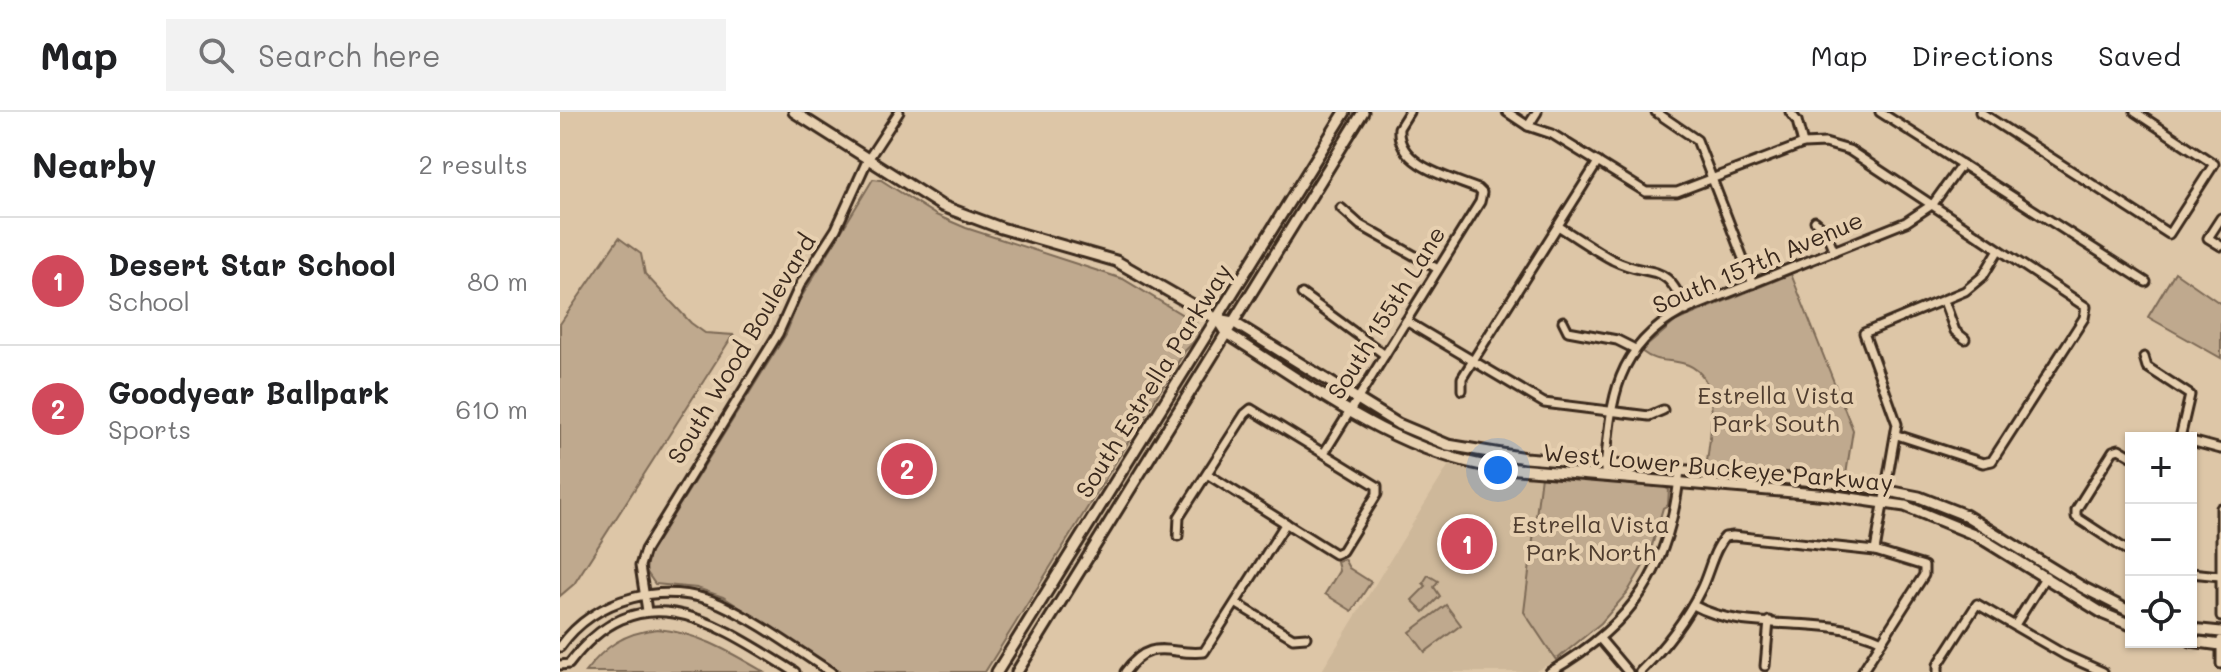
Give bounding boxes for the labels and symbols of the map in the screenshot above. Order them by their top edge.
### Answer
street label: South 157th Avenue [1648,203,1867,320]
street label: South 155th Lane [1320,220,1452,405]
street label: South Wood Boulevard [660,227,822,469]
street label: South Estrella Parkway [1068,257,1238,503]
park label: Estrella Vista Park South [1697,379,1855,438]
street label: West Lower Buckeye Parkway [1542,436,1894,497]
pin: 2 [881,439,933,499]
your location [1478,450,1518,490]
park label: Estrella Vista Park North [1512,508,1670,567]
pin: 1 [1441,514,1493,574]

